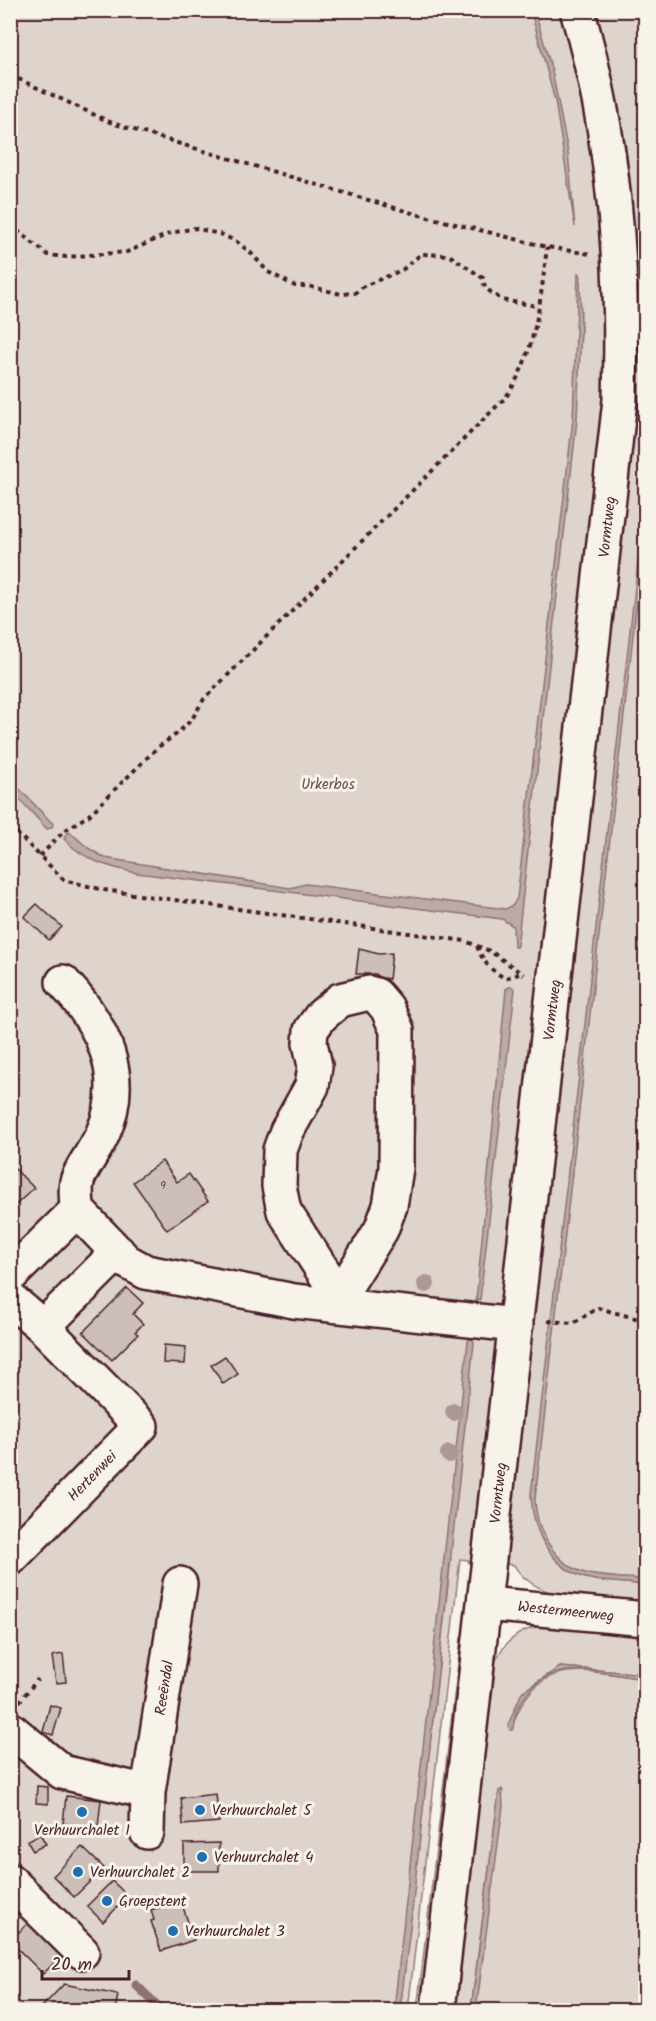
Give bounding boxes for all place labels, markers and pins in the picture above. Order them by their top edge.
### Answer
place label: Verhuurchalet 5 [212,1799,312,1823]
marker: Verhuurchalet 5 [193,1803,207,1817]
marker: Verhuurchalet 1 [75,1805,89,1819]
place label: Verhuurchalet 1 [34,1819,130,1843]
place label: Verhuurchalet 4 [214,1846,313,1870]
marker: Verhuurchalet 4 [195,1850,209,1864]
place label: Verhuurchalet 2 [90,1861,190,1885]
marker: Verhuurchalet 2 [71,1865,85,1879]
place label: Groepstent [119,1890,187,1914]
marker: Groepstent [100,1894,114,1908]
place label: Verhuurchalet 3 [185,1920,285,1944]
marker: Verhuurchalet 3 [166,1924,180,1938]

